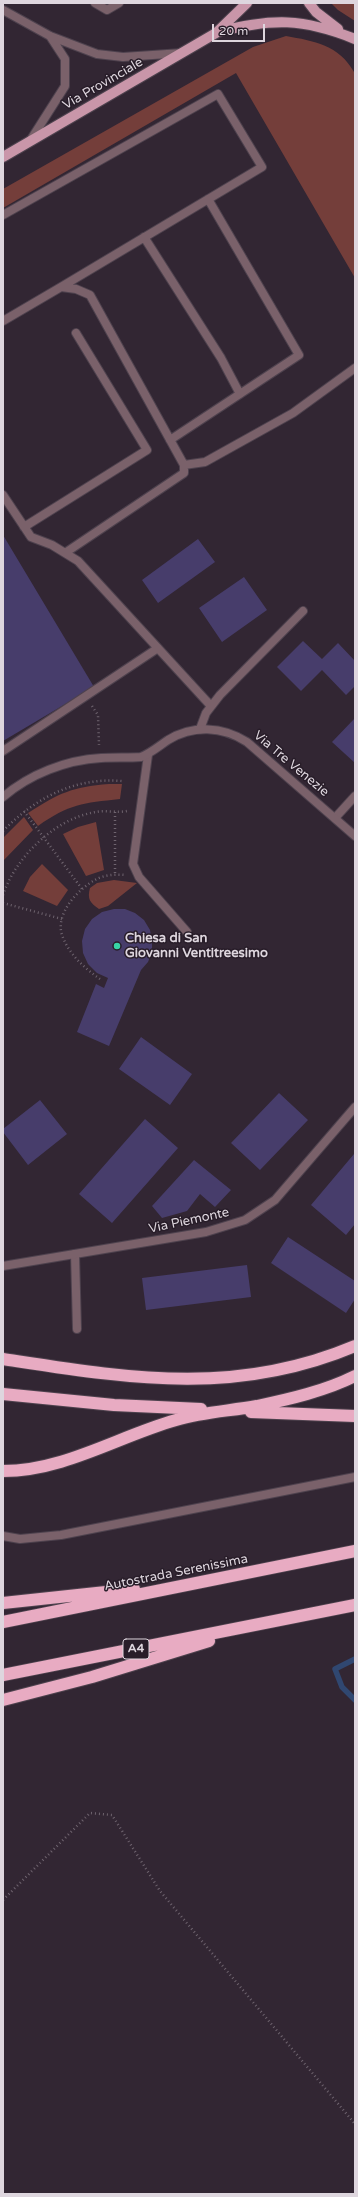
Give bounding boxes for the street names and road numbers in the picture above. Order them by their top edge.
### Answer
street label: Via Provinciale [60,55,146,113]
street label: Via Tre Venezie [250,728,332,800]
street label: Via Piemonte [147,1205,231,1237]
street label: Autostrada Serenissima [103,1551,249,1595]
road number: A4 [123,1639,149,1659]

